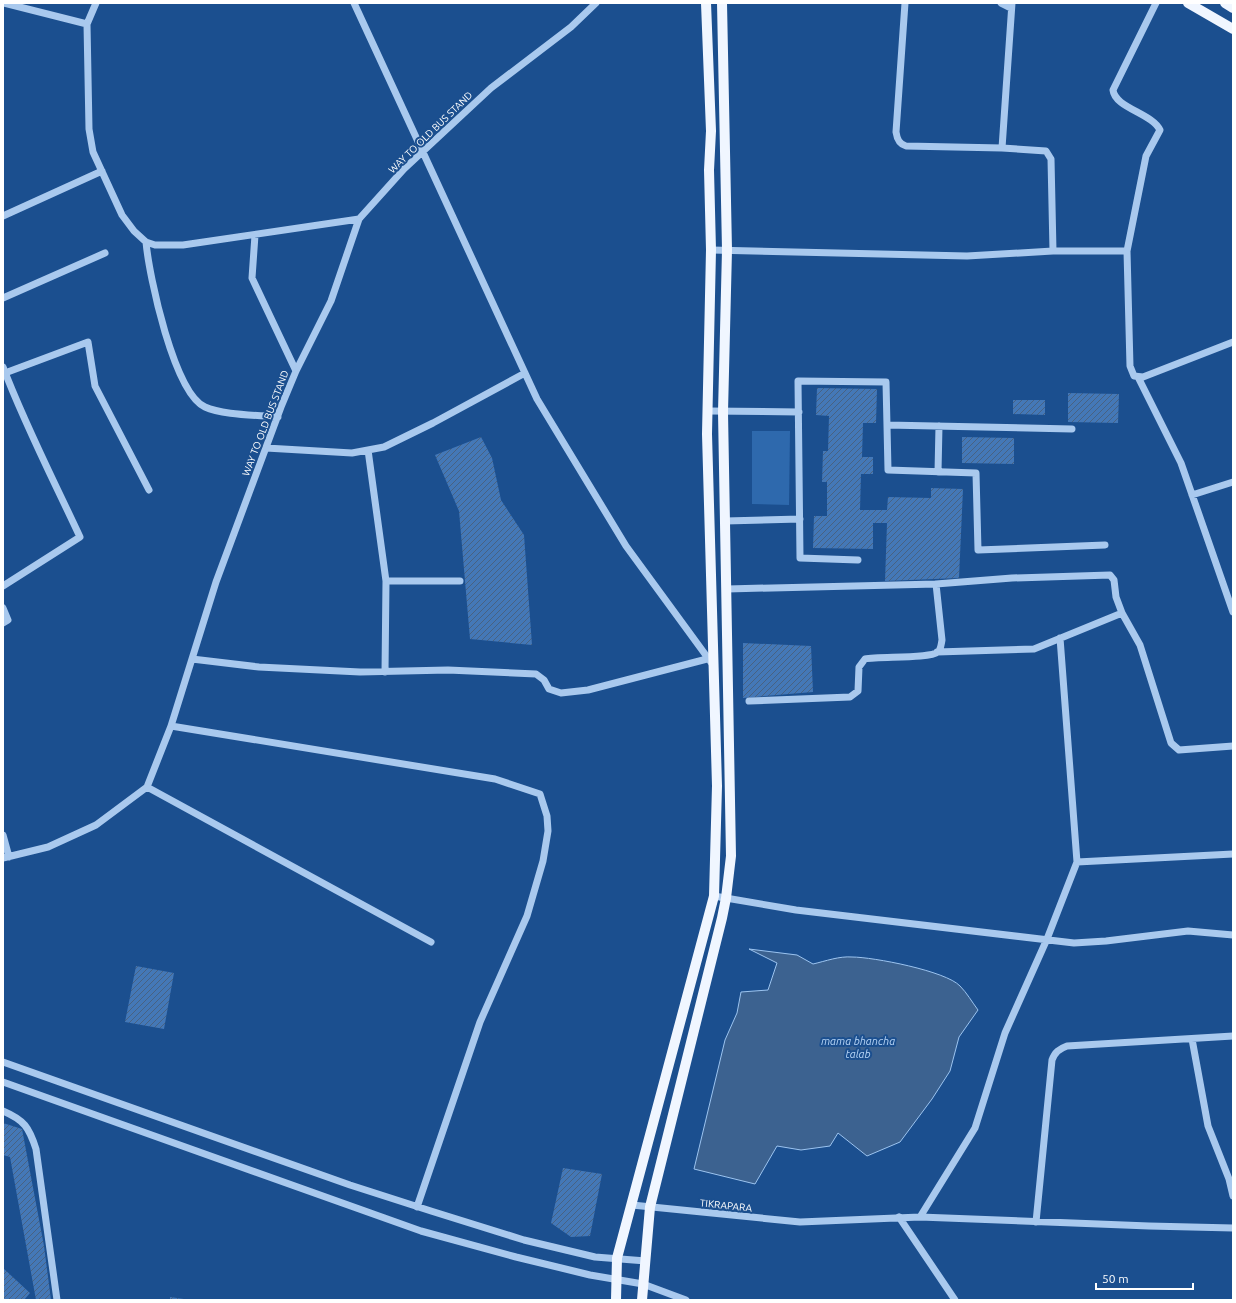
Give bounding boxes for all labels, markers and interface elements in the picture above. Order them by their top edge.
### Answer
street label: WAY TO OLD BUS STAND [386,89,475,175]
street label: WAY TO OLD BUS STAND [240,369,291,478]
water label: mama bhancha talab [821,1035,895,1060]
street label: TIKRAPARA [699,1197,753,1214]
scale bar [1096,1265,1193,1291]
text: 50 m [1102,1272,1129,1285]

